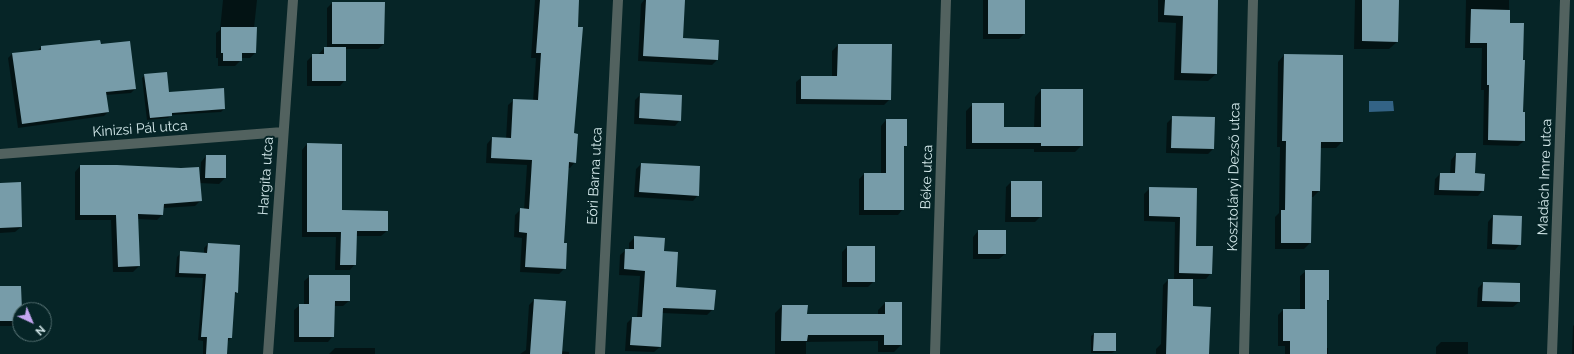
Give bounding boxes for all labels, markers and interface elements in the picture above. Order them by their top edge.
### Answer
street label: Kosztolányi Dezső utca [1224,102,1244,252]
street label: Kinizsi Pál utca [92,117,188,141]
street label: Madách Imre utca [1535,118,1555,236]
street label: Eőri Barna utca [584,127,606,225]
street label: Hargita utca [255,136,277,216]
street label: Béke utca [917,144,937,210]
north arrow [12,302,52,342]
text: N [32,323,48,338]

